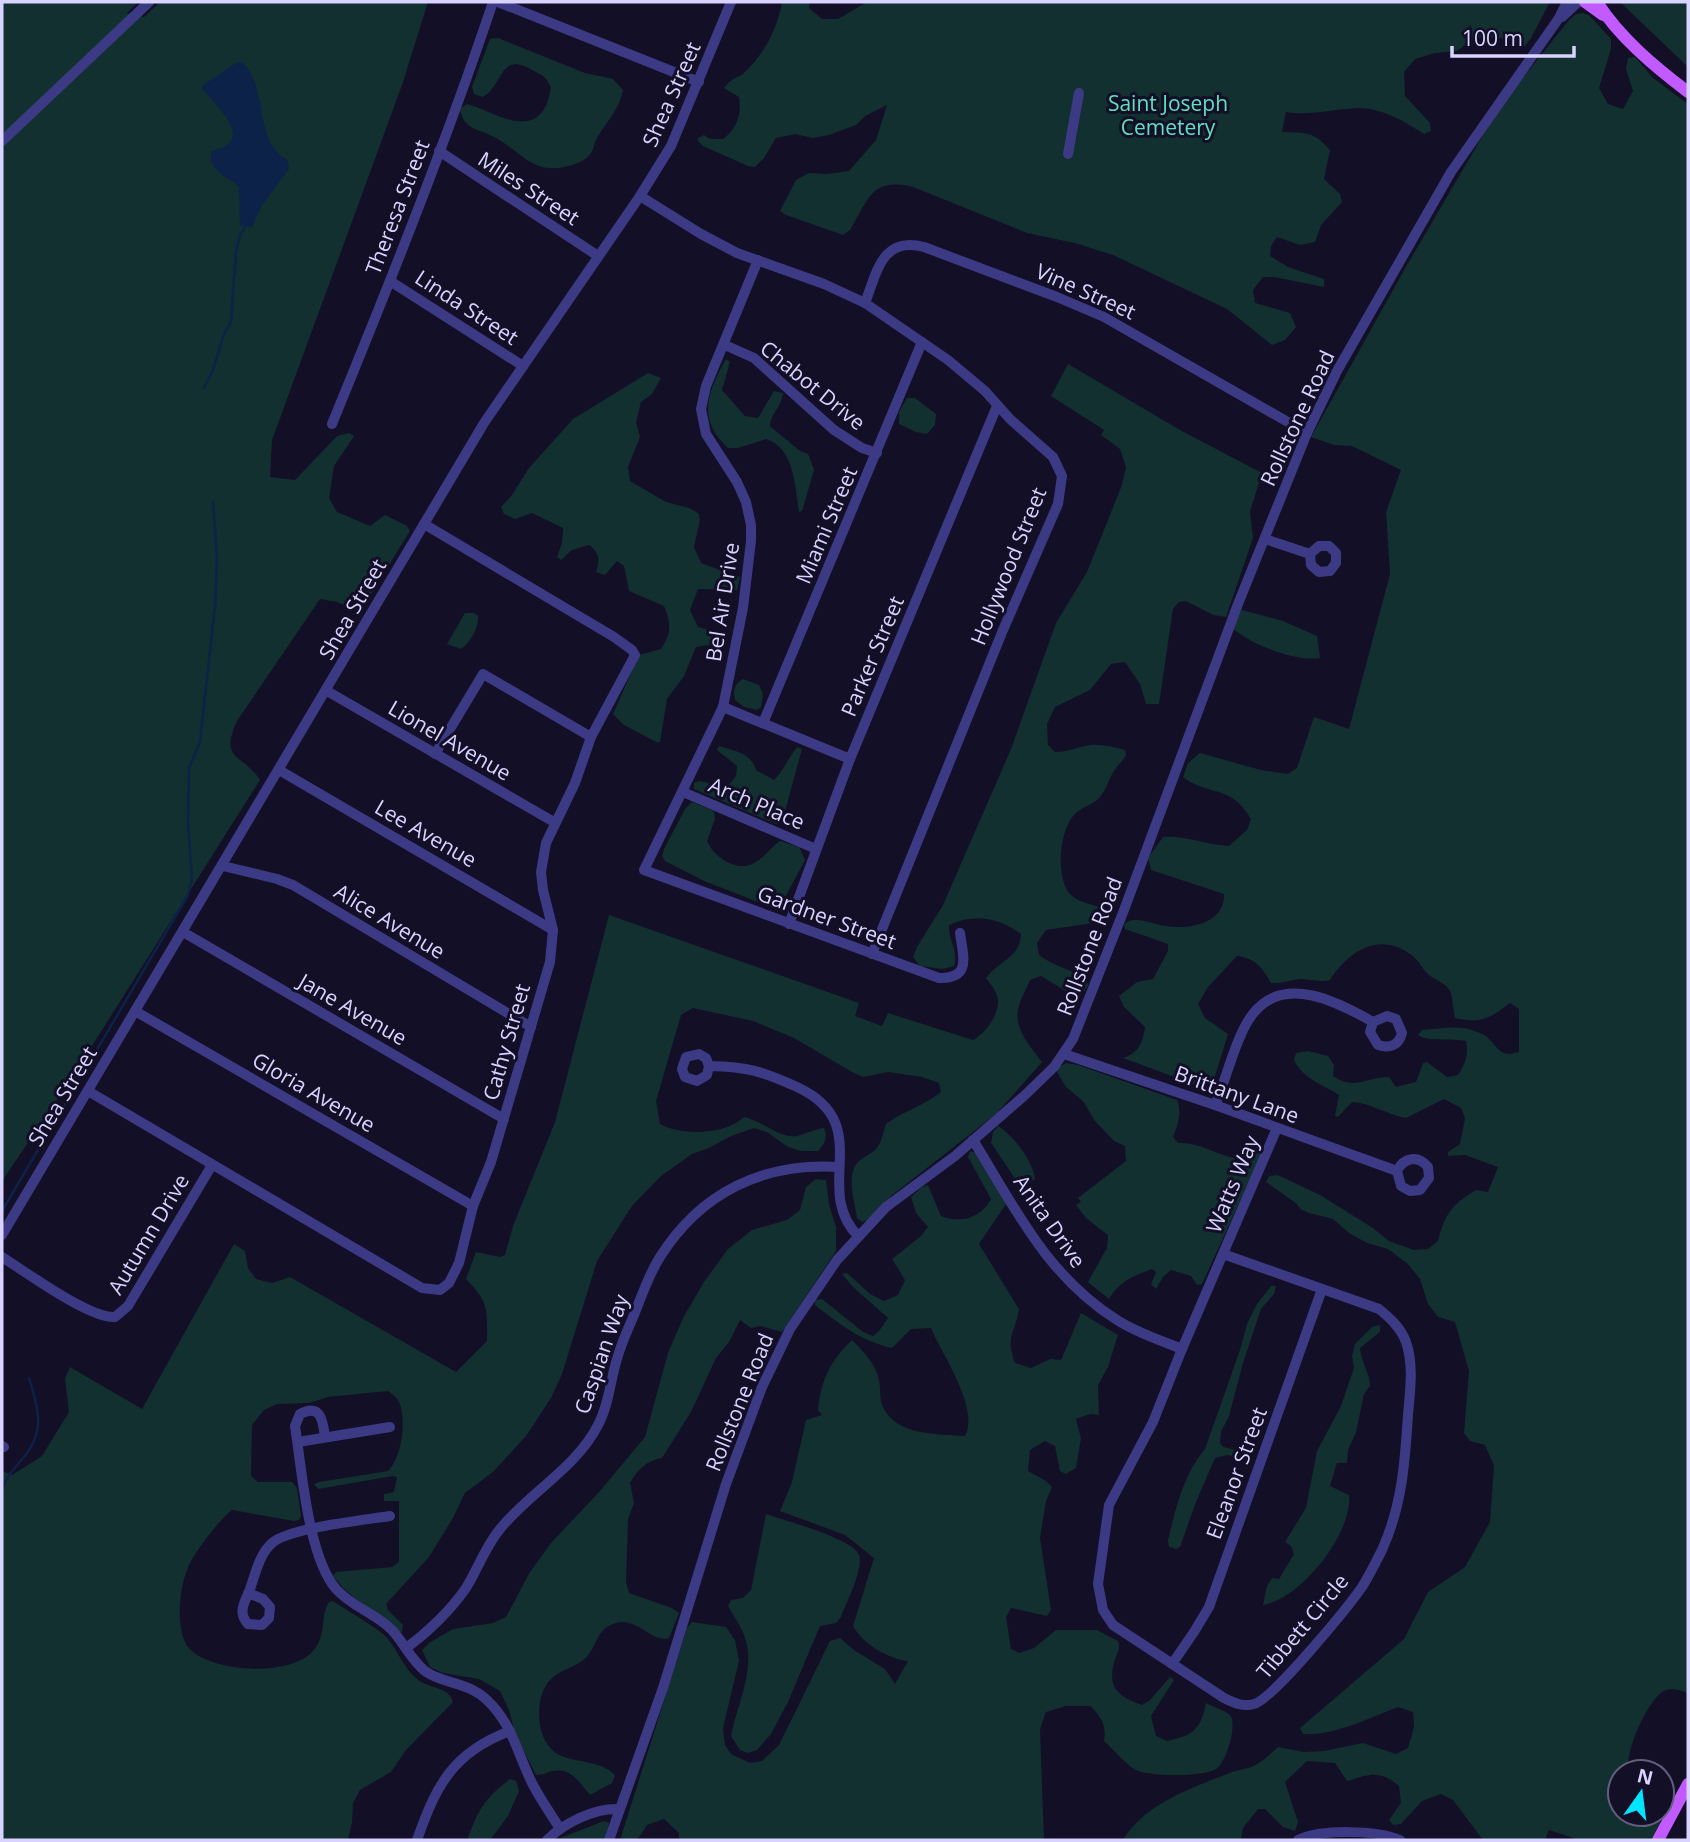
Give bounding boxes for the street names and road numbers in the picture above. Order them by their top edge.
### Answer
street label: Shea Street [635,37,707,151]
street label: Theresa Street [358,136,436,278]
street label: Miles Street [473,145,585,231]
street label: Vine Street [1032,257,1140,325]
street label: Linda Street [410,263,524,351]
street label: Chabot Drive [755,334,871,436]
street label: Rollstone Road [1253,346,1341,490]
street label: Miami Street [789,462,863,588]
street label: Hollywood Street [964,483,1052,649]
street label: Bel Air Drive [699,540,745,664]
street label: Shea Street [312,554,392,664]
street label: Parker Street [834,591,910,721]
street label: Lionel Avenue [383,694,517,786]
street label: Arch Place [705,770,809,836]
street label: Lee Avenue [370,793,482,873]
street label: Rollstone Road [1050,873,1128,1019]
street label: Alice Avenue [330,877,450,965]
street label: Gardner Street [754,879,900,955]
street label: Jane Avenue [292,966,412,1051]
street label: Cathy Street [476,981,536,1103]
street label: Shea Street [21,1041,103,1151]
street label: Gloria Avenue [248,1046,380,1138]
street label: Brittany Lane [1171,1059,1303,1129]
street label: Watts Way [1199,1131,1265,1237]
street label: Autumn Drive [101,1169,195,1299]
street label: Anita Drive [1008,1169,1092,1273]
street label: Caspian Way [567,1290,635,1417]
street label: Rollstone Road [699,1329,779,1475]
street label: Eleanor Street [1199,1403,1273,1543]
street label: Tibbett Circle [1250,1568,1354,1684]

